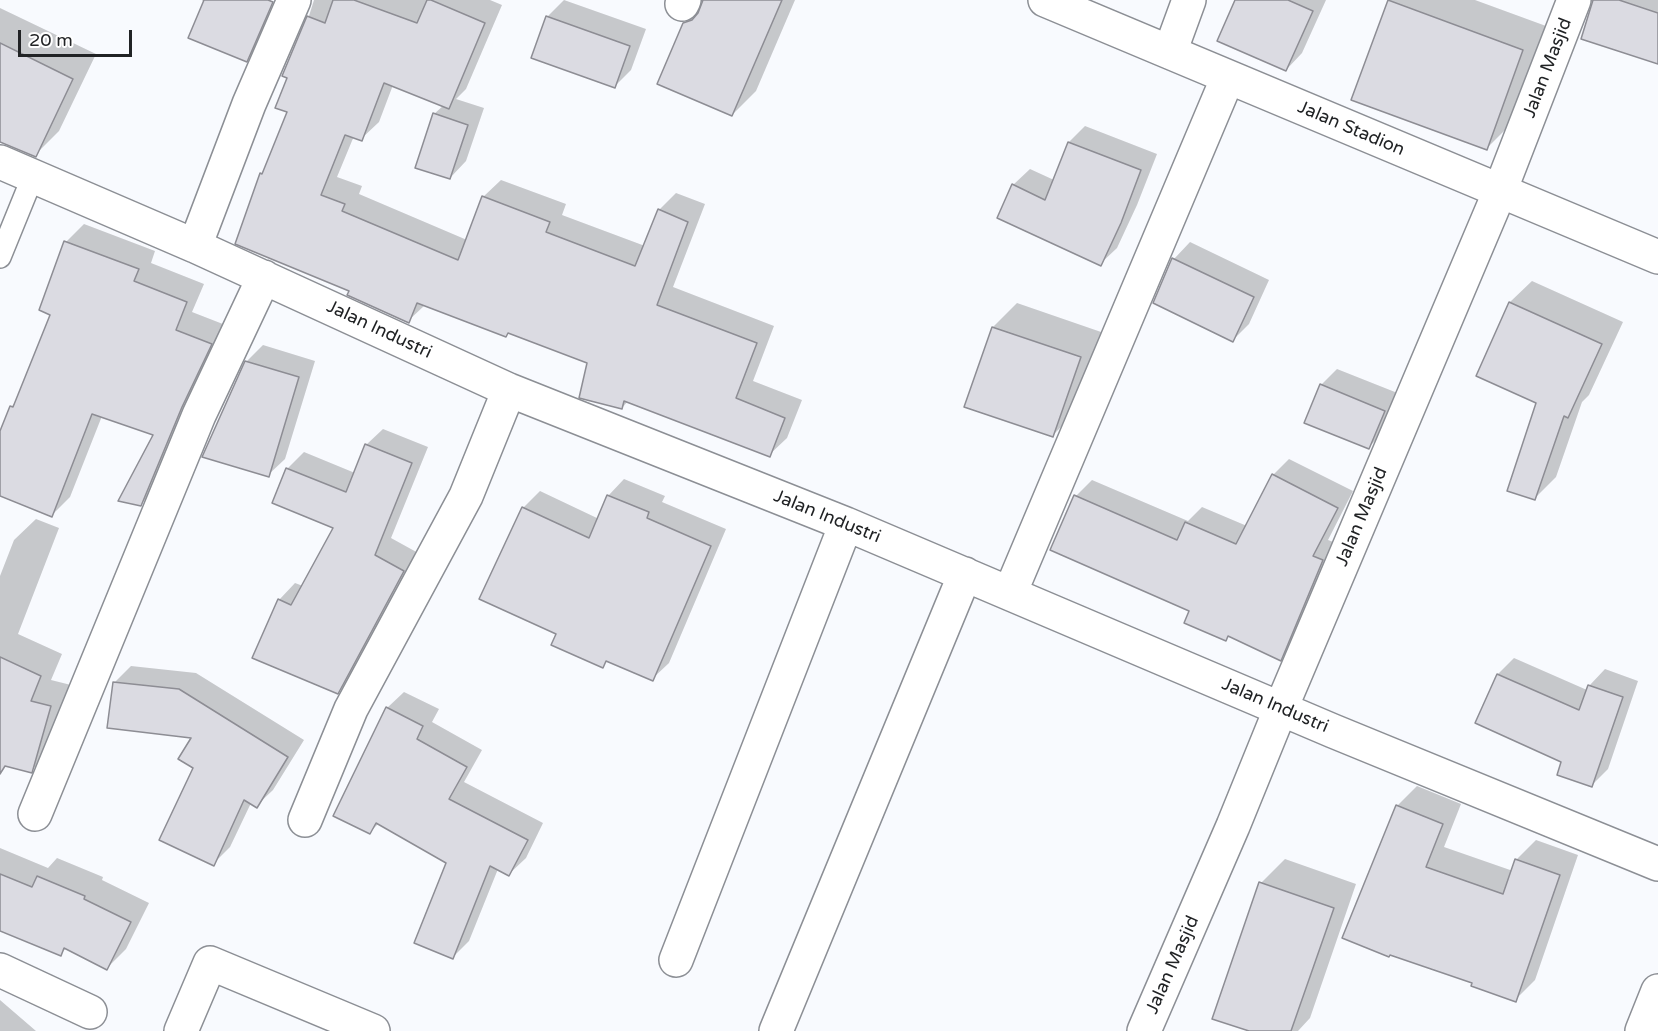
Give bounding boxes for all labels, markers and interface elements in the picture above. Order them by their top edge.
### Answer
street label: Jalan Masjid [1519,15,1577,121]
scale bar [21,18,135,56]
text: 20 m [29,29,73,51]
street label: Jalan Stadion [1294,97,1408,161]
street label: Jalan Industri [323,296,435,364]
street label: Jalan Masjid [1331,464,1393,570]
street label: Jalan Industri [770,486,884,548]
street label: Jalan Industri [1218,674,1332,738]
street label: Jalan Masjid [1142,913,1204,1017]

